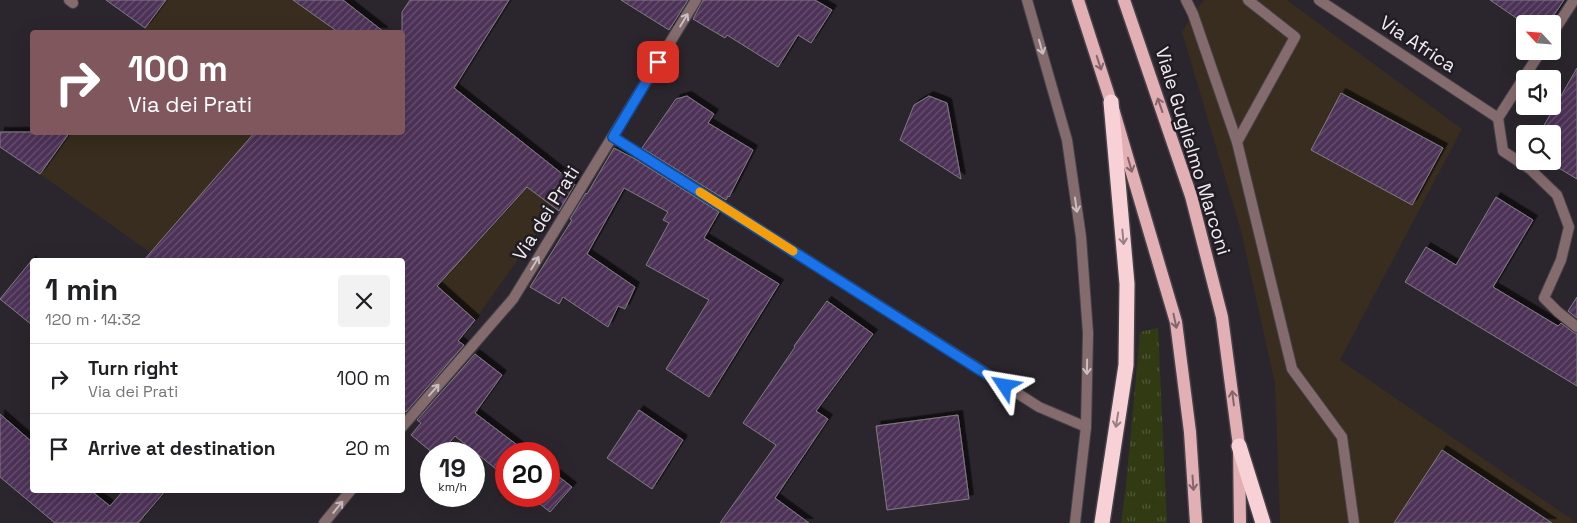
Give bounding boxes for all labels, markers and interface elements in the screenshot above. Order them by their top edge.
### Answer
street label: Via Africa [1375,10,1461,78]
one-way arrow [679,14,689,28]
north arrow [1516,15,1561,60]
map controls [1516,15,1561,170]
one-way arrow [1036,39,1046,55]
pin [637,41,679,83]
street label: Viale Guglielmo Marconi [1149,44,1237,258]
text: 100 m [128,47,228,91]
icon: arrive [644,48,672,76]
icon: right [45,50,110,115]
one-way arrow [1094,55,1104,71]
button: sound [1516,70,1561,115]
text: Via dei Prati [128,90,252,118]
one-way arrow [1155,98,1164,113]
button: search [1516,125,1561,170]
one-way arrow [1125,157,1135,173]
street label: Via dei Prati [507,161,585,265]
one-way arrow [1072,197,1082,213]
one-way arrow [1118,229,1127,245]
one-way arrow [530,257,540,271]
text: 1 min [45,270,118,309]
button: close [338,275,390,327]
text: 120 m · 14:32 [45,309,141,330]
one-way arrow [1171,313,1180,329]
text: Turn right [88,356,178,381]
one-way arrow [1082,358,1092,375]
position arrow [978,359,1030,411]
icon: right [45,365,73,393]
text: 100 m [336,366,390,391]
text: Via dei Prati [88,381,178,402]
one-way arrow [429,384,440,397]
one-way arrow [1228,390,1238,406]
one-way arrow [1112,412,1122,428]
icon: arrive [45,435,73,463]
text: Arrive at destination [88,436,276,461]
text: 20 m [345,436,390,461]
speed limit sign: 20 [495,442,560,507]
text: 19 [439,452,466,484]
one-way arrow [1189,474,1198,490]
text: km/h [438,479,467,495]
one-way arrow [332,500,343,513]

